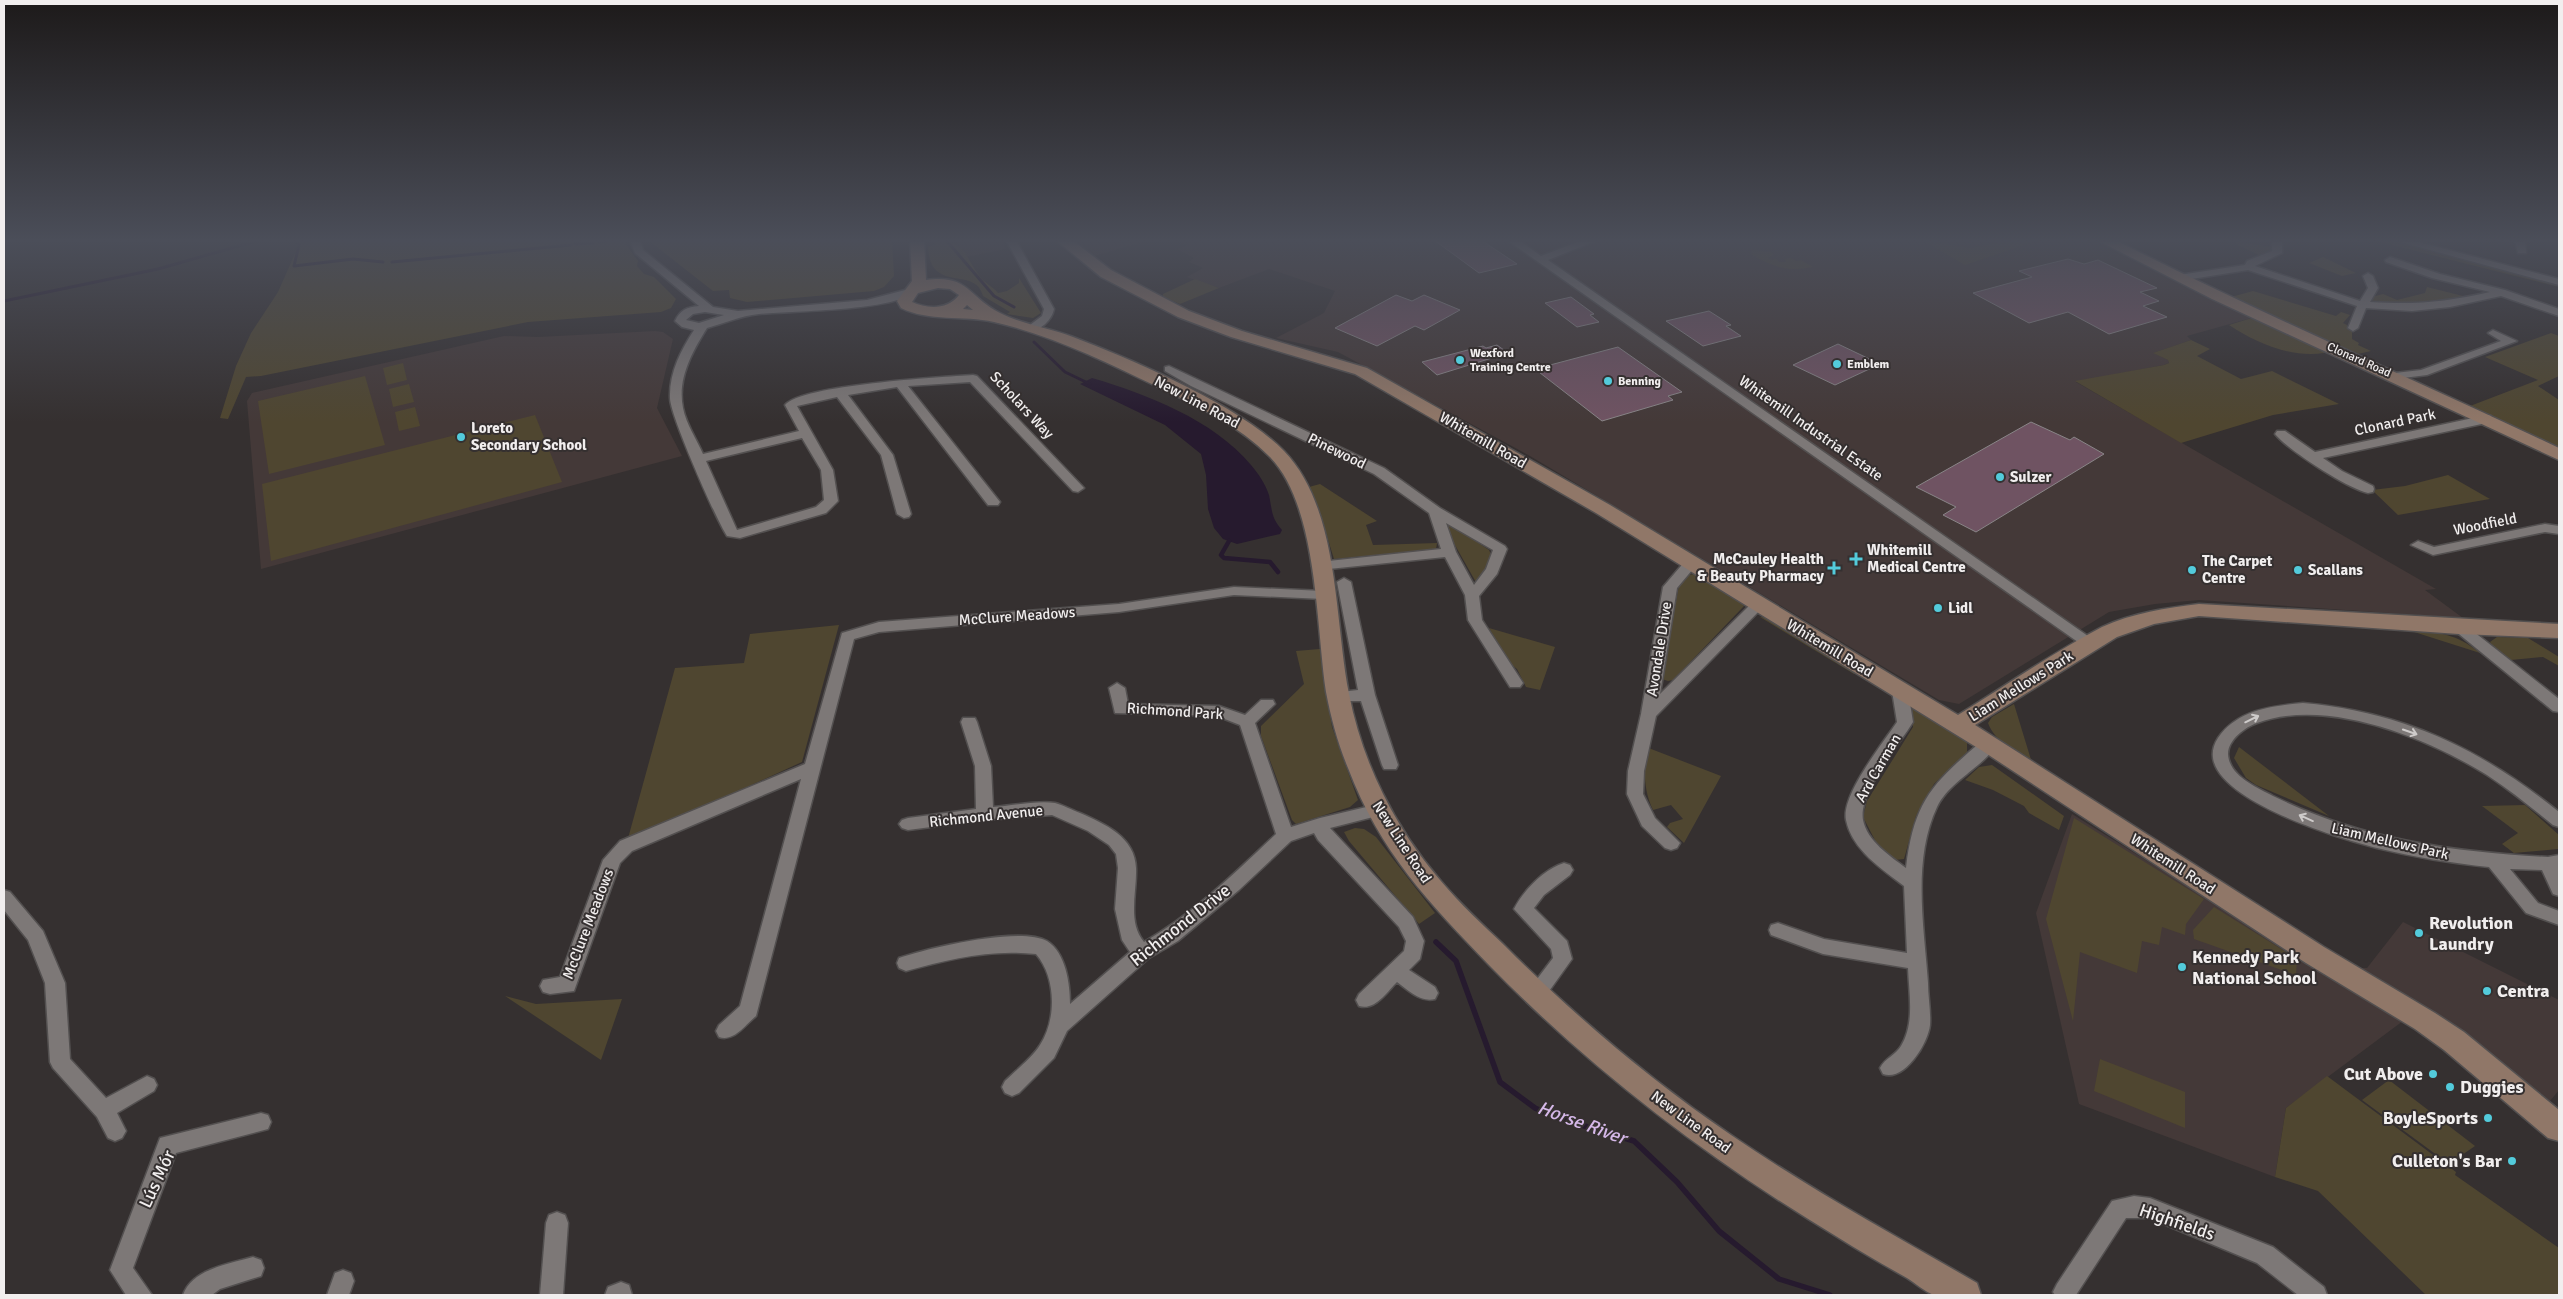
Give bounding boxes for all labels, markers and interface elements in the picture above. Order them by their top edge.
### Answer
street label: Clonard Road [2325,339,2393,381]
place label: Wexford Training Centre [1470,346,1551,375]
marker: Wexford Training Centre [1454,354,1466,366]
place label: Emblem [1847,357,1890,372]
marker: Emblem [1831,358,1843,370]
street label: Scholars Way [986,368,1058,442]
street label: Whitemill Industrial Estate [1736,371,1886,485]
street label: New Line Road [1151,372,1243,432]
place label: Benning [1618,374,1662,389]
marker: Benning [1602,375,1614,387]
street label: Clonard Park [2353,405,2438,439]
street label: Whitemill Road [1436,408,1530,472]
place label: Loreto Secondary School [471,419,587,454]
street label: Pinewood [1305,429,1369,473]
marker: Loreto Secondary School [455,431,467,443]
place label: Sulzer [2010,468,2052,486]
marker: Sulzer [1994,471,2006,483]
street label: Woodfield [2452,509,2518,539]
place label: Whitemill Medical Centre [1867,541,1966,576]
place label: McCauley Health & Beauty Pharmacy [1697,550,1825,585]
marker: Whitemill Medical Centre [1849,552,1863,566]
place label: The Carpet Centre [2202,552,2273,587]
place label: Scallans [2308,561,2363,579]
marker: McCauley Health & Beauty Pharmacy [1828,562,1840,574]
marker: The Carpet Centre [2186,564,2198,576]
marker: Scallans [2292,564,2304,576]
place label: Lidl [1948,599,1973,617]
street label: Avondale Drive [1643,600,1675,698]
marker: Lidl [1932,602,1944,614]
street label: McClure Meadows [958,603,1076,629]
street label: Whitemill Road [1784,615,1877,681]
street label: Liam Mellows Park [1965,646,2077,725]
street label: Richmond Park [1126,699,1224,723]
one-way arrow [2244,714,2259,724]
one-way arrow [2402,728,2417,737]
street label: Ard Carman [1851,731,1905,805]
street label: New Line Road [1369,798,1435,887]
street label: Richmond Avenue [928,801,1044,831]
one-way arrow [2299,812,2314,822]
street label: Liam Mellows Park [2330,819,2451,863]
street label: Whitemill Road [2127,830,2219,898]
street label: McClure Meadows [559,866,618,982]
street label: Richmond Drive [1125,879,1235,971]
place label: Revolution Laundry [2429,912,2513,955]
marker: Revolution Laundry [2413,927,2425,939]
place label: Kennedy Park National School [2192,946,2317,989]
marker: Kennedy Park National School [2176,961,2188,973]
place label: Centra [2497,980,2550,1002]
marker: Centra [2481,985,2493,997]
place label: Cut Above [2344,1063,2423,1085]
marker: Cut Above [2427,1068,2439,1080]
place label: Duggies [2460,1076,2523,1098]
marker: Duggies [2444,1081,2456,1093]
street label: New Line Road [1648,1087,1734,1157]
water label: Horse River [1534,1096,1633,1151]
place label: BoyleSports [2383,1107,2478,1129]
marker: BoyleSports [2482,1112,2494,1124]
street label: Lús Mór [134,1146,180,1211]
place label: Culleton's Bar [2392,1150,2503,1172]
marker: Culleton's Bar [2506,1155,2518,1167]
street label: Highfields [2136,1199,2218,1245]

